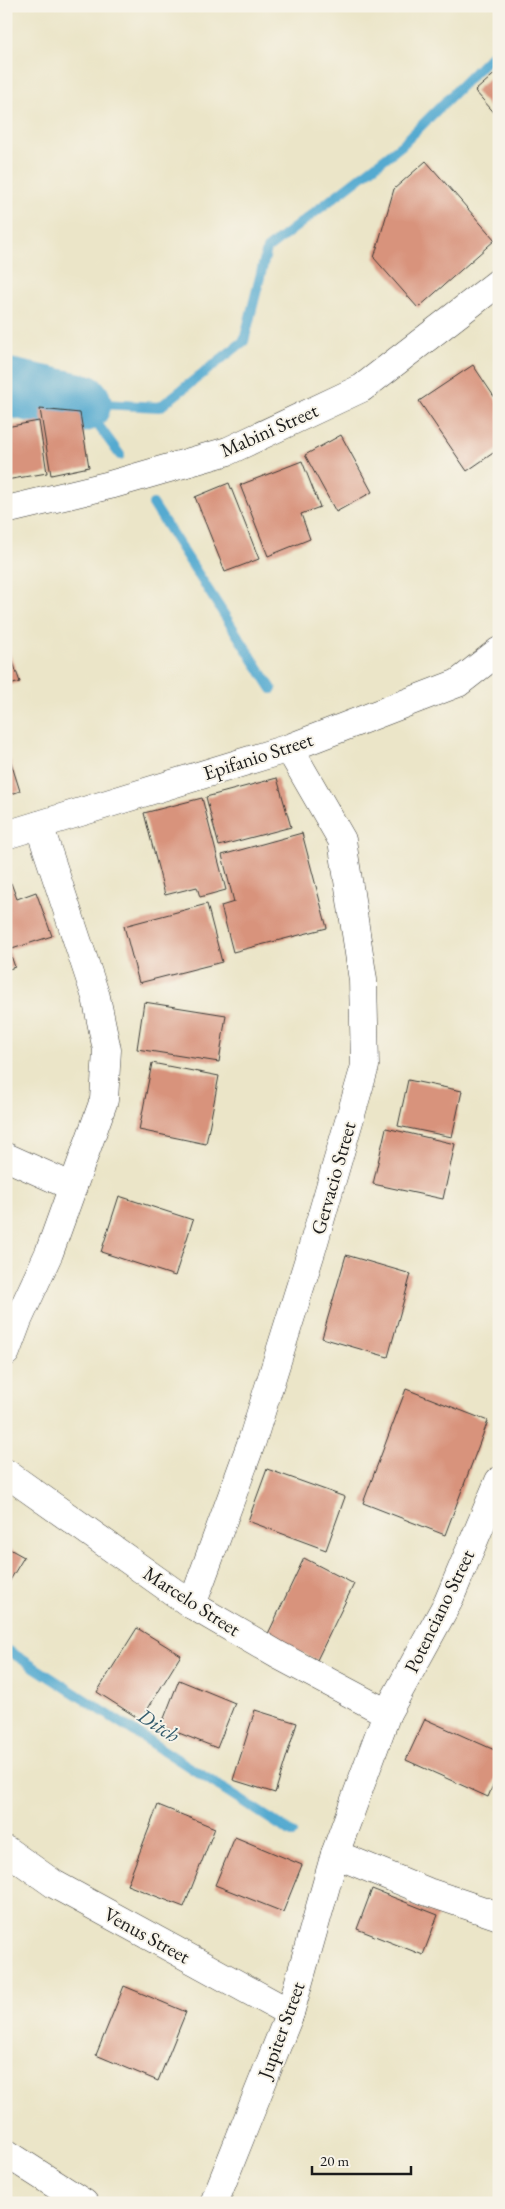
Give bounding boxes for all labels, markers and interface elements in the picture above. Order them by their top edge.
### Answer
street label: Mabini Street [216,397,323,463]
street label: Epifanio Street [200,726,317,786]
street label: Gervacio Street [304,1118,362,1238]
street label: Potenciano Street [398,1544,480,1677]
street label: Marcelo Street [139,1560,246,1642]
water label: Ditch [132,1701,185,1748]
street label: Venus Street [99,1901,195,1970]
street label: Jupiter Street [251,1977,311,2084]
scale bar [312,2144,411,2176]
text: 20 m [320,2151,349,2170]

